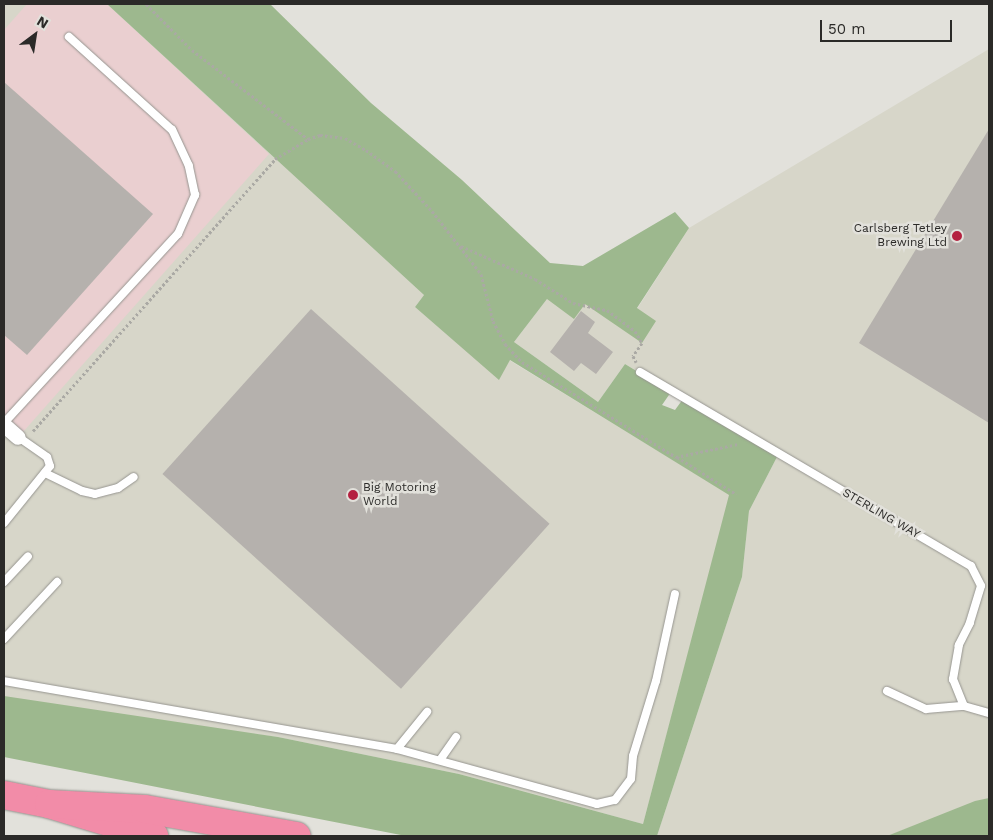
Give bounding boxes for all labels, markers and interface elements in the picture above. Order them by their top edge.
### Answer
north arrow [10,10,60,60]
scale bar [823,10,956,42]
text: N [34,13,51,32]
text: 50 m [828,20,865,38]
place label: Carlsberg Tetley Brewing Ltd [853,222,947,250]
marker: Carlsberg Tetley Brewing Ltd [951,230,963,242]
place label: Big Motoring World [363,481,436,509]
street label: STERLING WAY [839,486,923,542]
marker: Big Motoring World [347,489,359,501]

